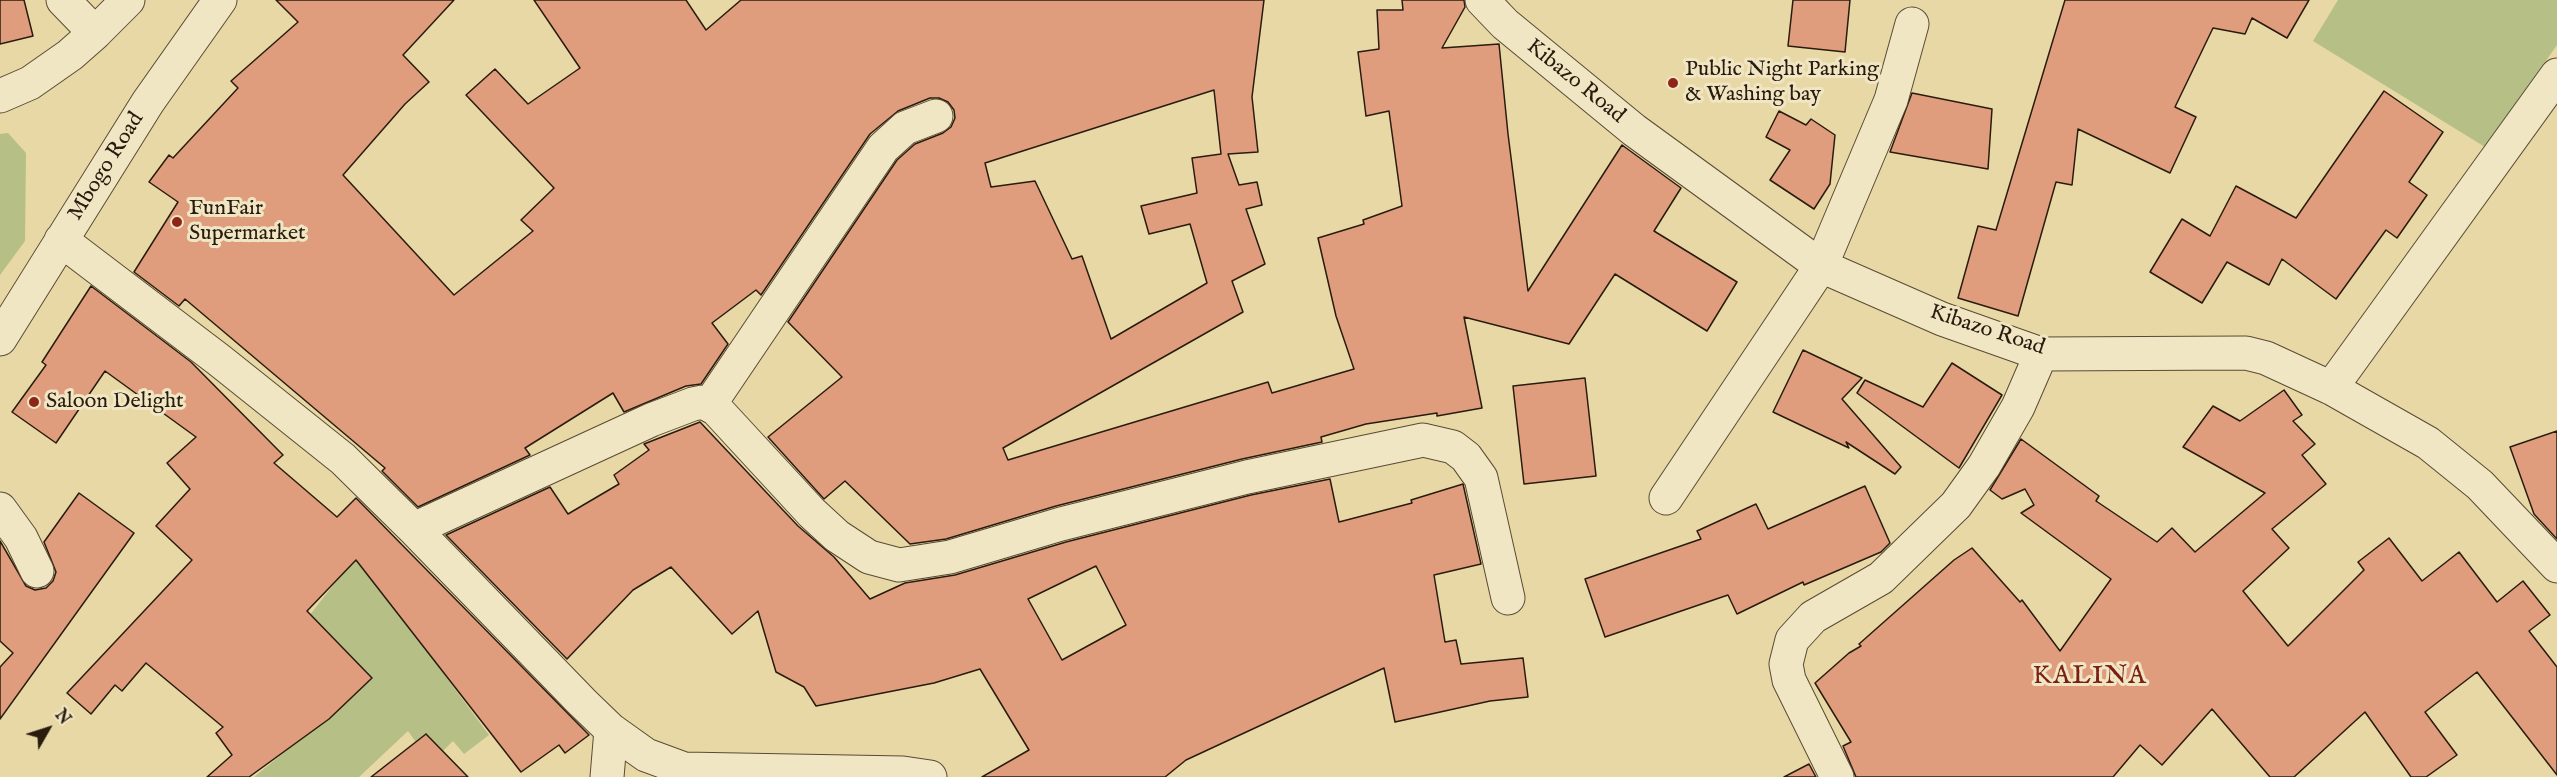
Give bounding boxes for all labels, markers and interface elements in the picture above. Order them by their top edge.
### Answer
street label: Kibazo Road [1520,34,1630,130]
place label: Public Night Parking & Washing bay [1685,57,1879,108]
marker: Public Night Parking & Washing bay [1666,76,1680,90]
street label: Mbogo Road [63,108,151,226]
place label: FunFair Supermarket [189,196,306,248]
marker: FunFair Supermarket [170,215,184,229]
street label: Kibazo Road [1926,300,2048,362]
place label: Saloon Delight [46,389,184,415]
marker: Saloon Delight [27,395,41,409]
district label: KALINA [2033,662,2147,694]
north arrow [18,699,78,759]
text: N [50,706,74,729]

